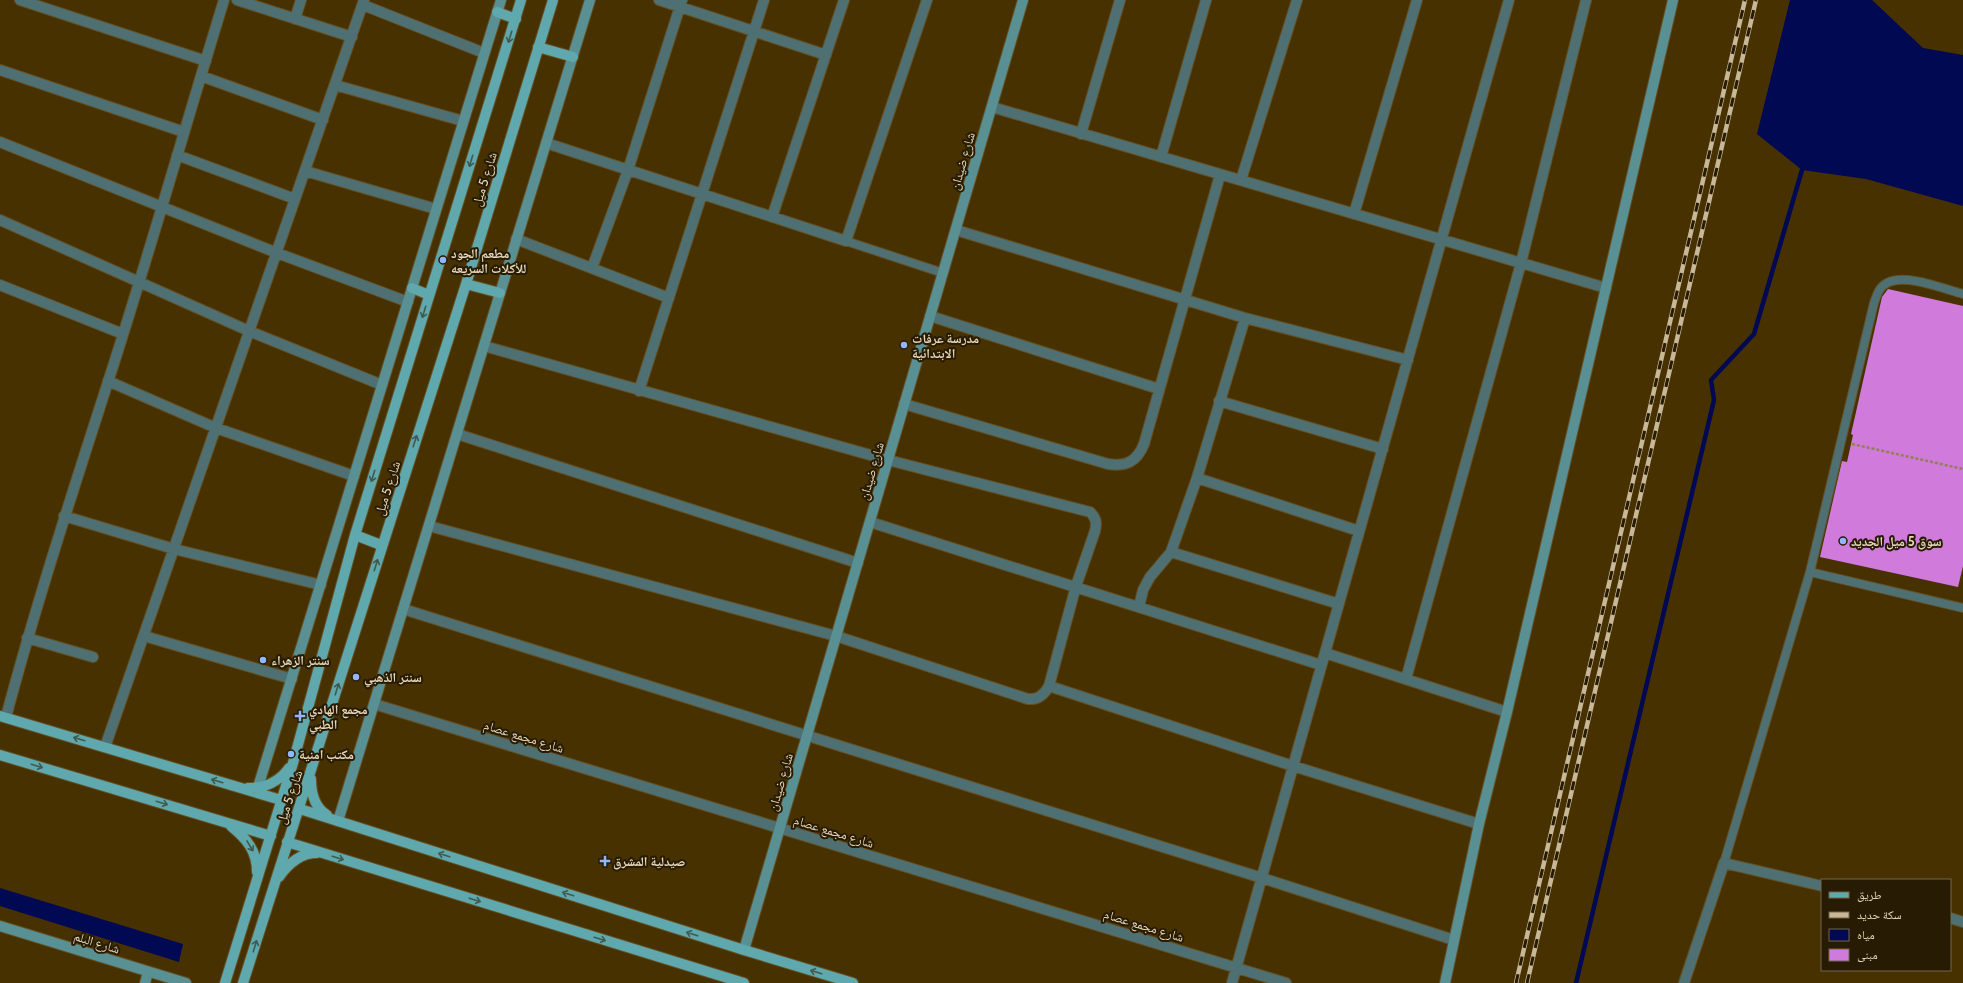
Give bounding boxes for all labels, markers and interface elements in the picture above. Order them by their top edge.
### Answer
one-way arrow [506,31,513,44]
street label: شارع ضيدان [946,130,980,192]
street label: شارع 5 ميل [468,150,502,209]
one-way arrow [467,155,474,168]
place label: مطعم الجود للأكلات السريعه [451,245,527,276]
marker: مطعم الجود للأكلات السريعه [438,255,448,265]
one-way arrow [420,305,427,318]
place label: مدرسة عرفات الابتدائية [912,330,979,361]
marker: مدرسة عرفات الابتدائية [899,340,909,350]
one-way arrow [412,435,420,447]
street label: شارع ضيدان [855,440,889,502]
street label: شارع 5 ميل [371,459,405,518]
one-way arrow [369,470,376,483]
place label: سوق 5 ميل الجديد [1851,533,1942,550]
marker: سوق 5 ميل الجديد [1838,536,1848,546]
one-way arrow [372,559,380,571]
place label: سنتر الزهراء [271,652,330,668]
marker: سنتر الزهراء [258,655,268,665]
place label: سنتر الذهبي [364,669,422,688]
marker: سنتر الذهبي [351,672,361,682]
one-way arrow [334,682,341,695]
place label: مجمع الهادي الطبي [309,701,368,735]
marker: مجمع الهادي الطبي [294,710,306,722]
street label: شارع مجمع عصام [481,716,566,758]
one-way arrow [73,735,86,742]
place label: مكتب امنية [299,746,354,762]
marker: مكتب امنية [286,749,296,759]
street label: شارع ضيدان [764,751,798,813]
one-way arrow [31,763,44,770]
street label: شارع 5 ميل [272,768,308,827]
one-way arrow [211,777,224,784]
one-way arrow [155,800,168,807]
street label: شارع مجمع عصام [791,811,876,853]
one-way arrow [247,840,255,852]
one-way arrow [438,850,450,858]
place label: صيدلية المشرق [613,853,685,870]
one-way arrow [331,855,344,862]
marker: صيدلية المشرق [600,856,610,866]
legend [1821,879,1951,971]
text: طريق [1857,887,1882,902]
one-way arrow [562,890,575,897]
one-way arrow [469,897,482,904]
street label: شارع مجمع عصام [1101,905,1186,947]
text: سكة حديد [1857,907,1902,922]
street label: شارع البلم [71,927,122,958]
text: مياه [1857,927,1875,942]
one-way arrow [685,930,698,937]
one-way arrow [593,935,605,943]
one-way arrow [251,940,259,952]
text: مبنى [1857,947,1878,962]
one-way arrow [810,968,823,975]

